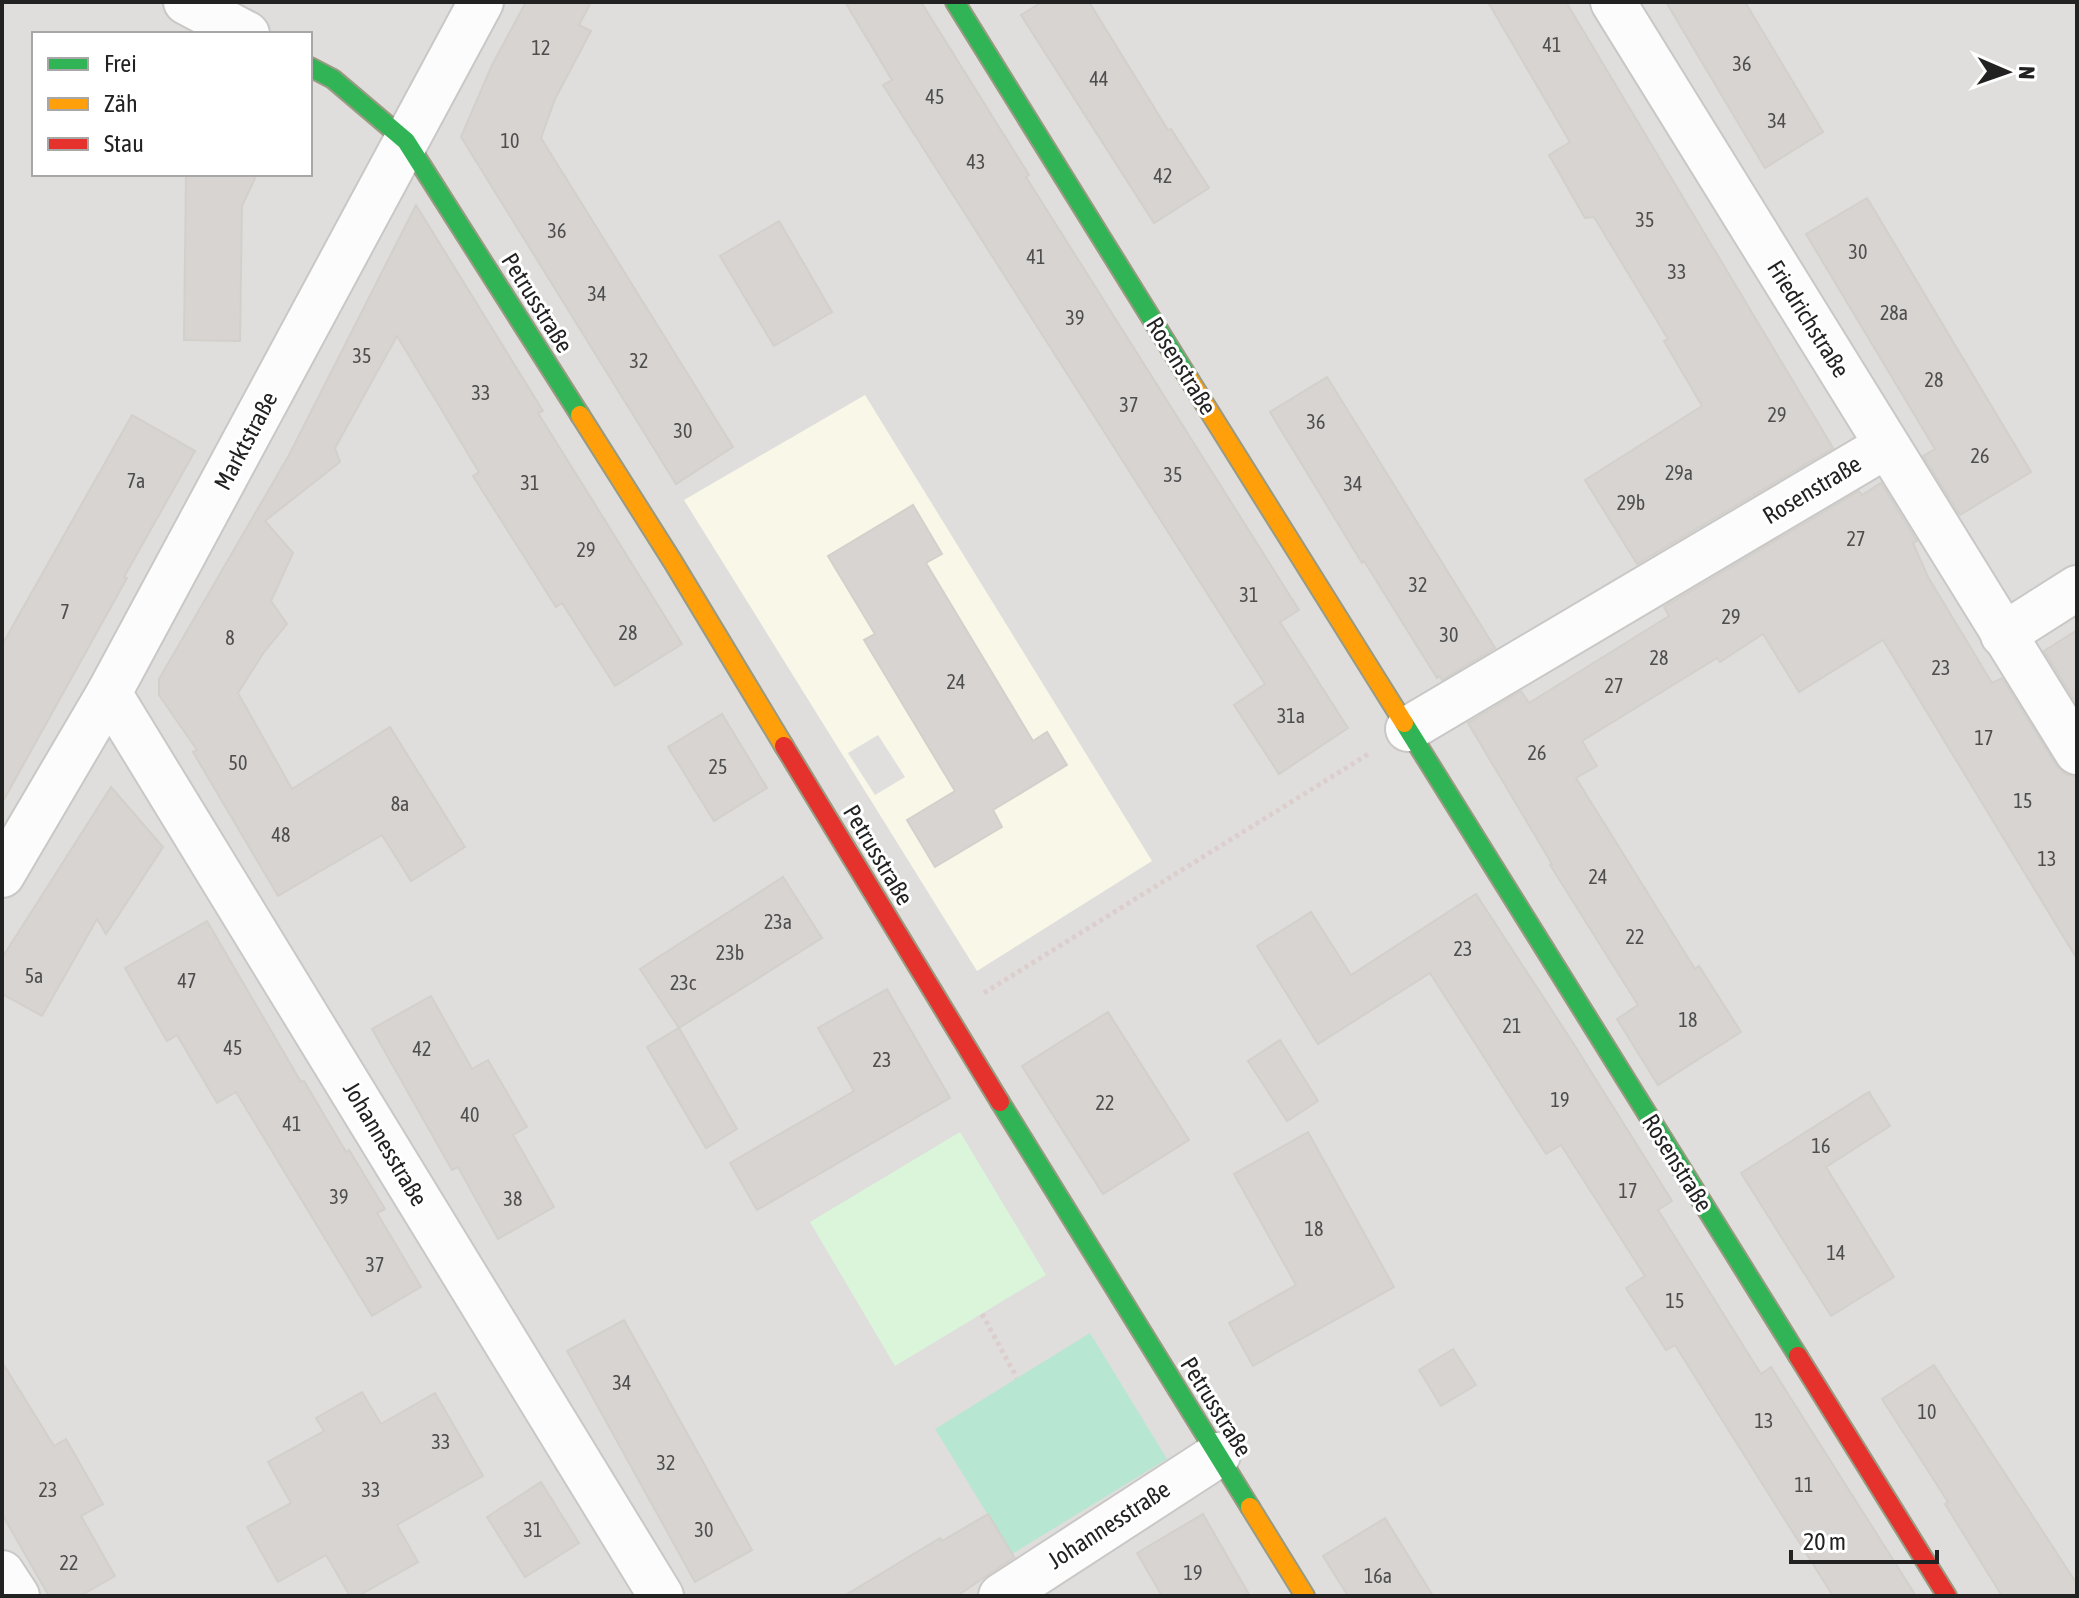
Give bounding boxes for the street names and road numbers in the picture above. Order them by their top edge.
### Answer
street label: Petrusstraße [496,248,578,357]
street label: Friedrichstraße [1762,255,1855,382]
street label: Rosenstraße [1141,312,1222,419]
street label: Marktstraße [208,387,283,494]
street label: Rosenstraße [1758,450,1866,529]
street label: Petrusstraße [838,800,919,910]
street label: Johannesstraße [338,1077,433,1211]
street label: Rosenstraße [1637,1109,1718,1216]
street label: Petrusstraße [1175,1352,1257,1461]
street label: Johannesstraße [1043,1475,1175,1574]

